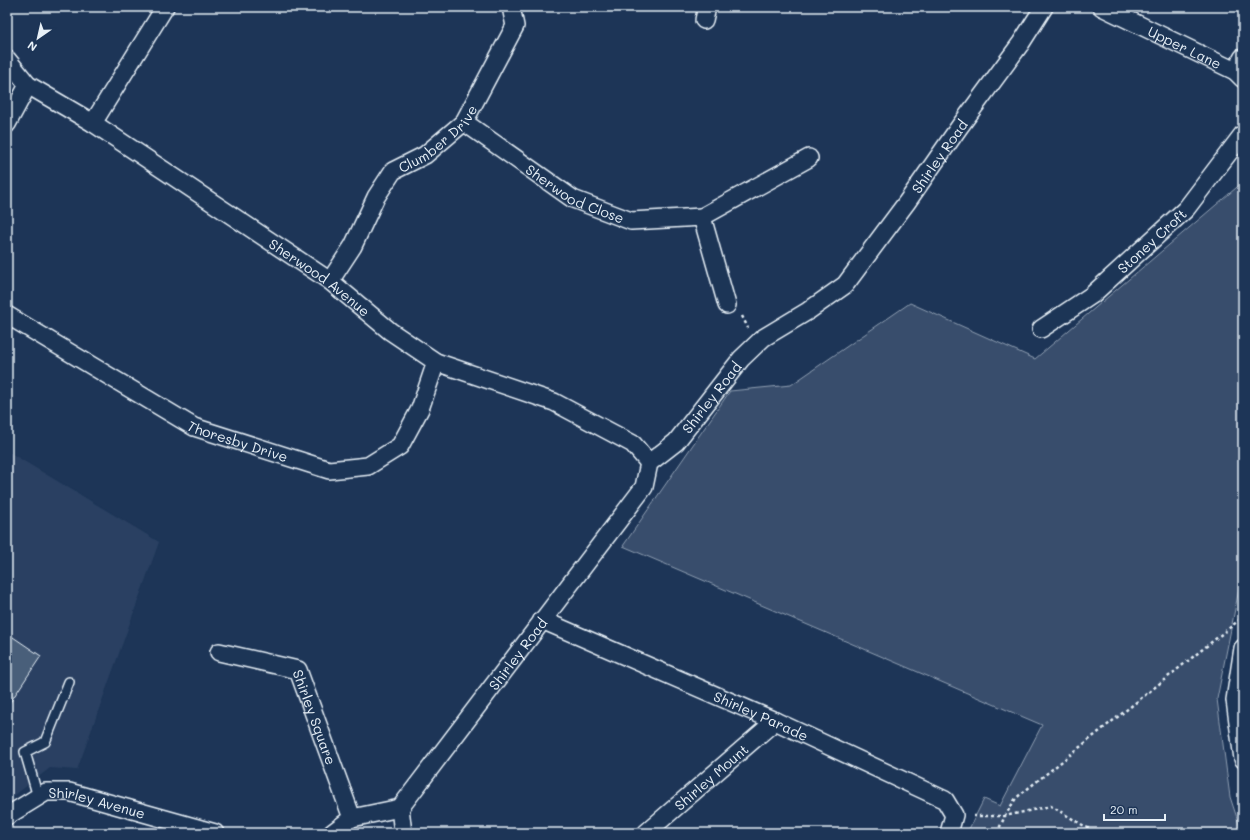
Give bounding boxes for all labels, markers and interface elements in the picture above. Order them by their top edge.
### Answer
north arrow [18,18,58,58]
street label: Upper Lane [1145,21,1225,73]
text: N [24,38,40,55]
street label: Clumber Drive [395,101,481,177]
street label: Shirley Road [907,115,971,197]
street label: Sherwood Close [522,159,627,227]
street label: Stoney Croft [1113,204,1190,277]
street label: Sherwood Avenue [266,234,374,320]
street label: Shirley Road [677,357,745,437]
street label: Thoresby Drive [184,416,290,466]
street label: Shirley Road [484,613,551,694]
street label: Shirley Square [289,667,341,767]
street label: Shirley Parade [711,686,812,745]
street label: Shirley Mount [670,739,752,814]
street label: Shirley Avenue [48,783,148,823]
scale bar [1104,796,1165,822]
text: 20 m [1110,801,1138,817]

